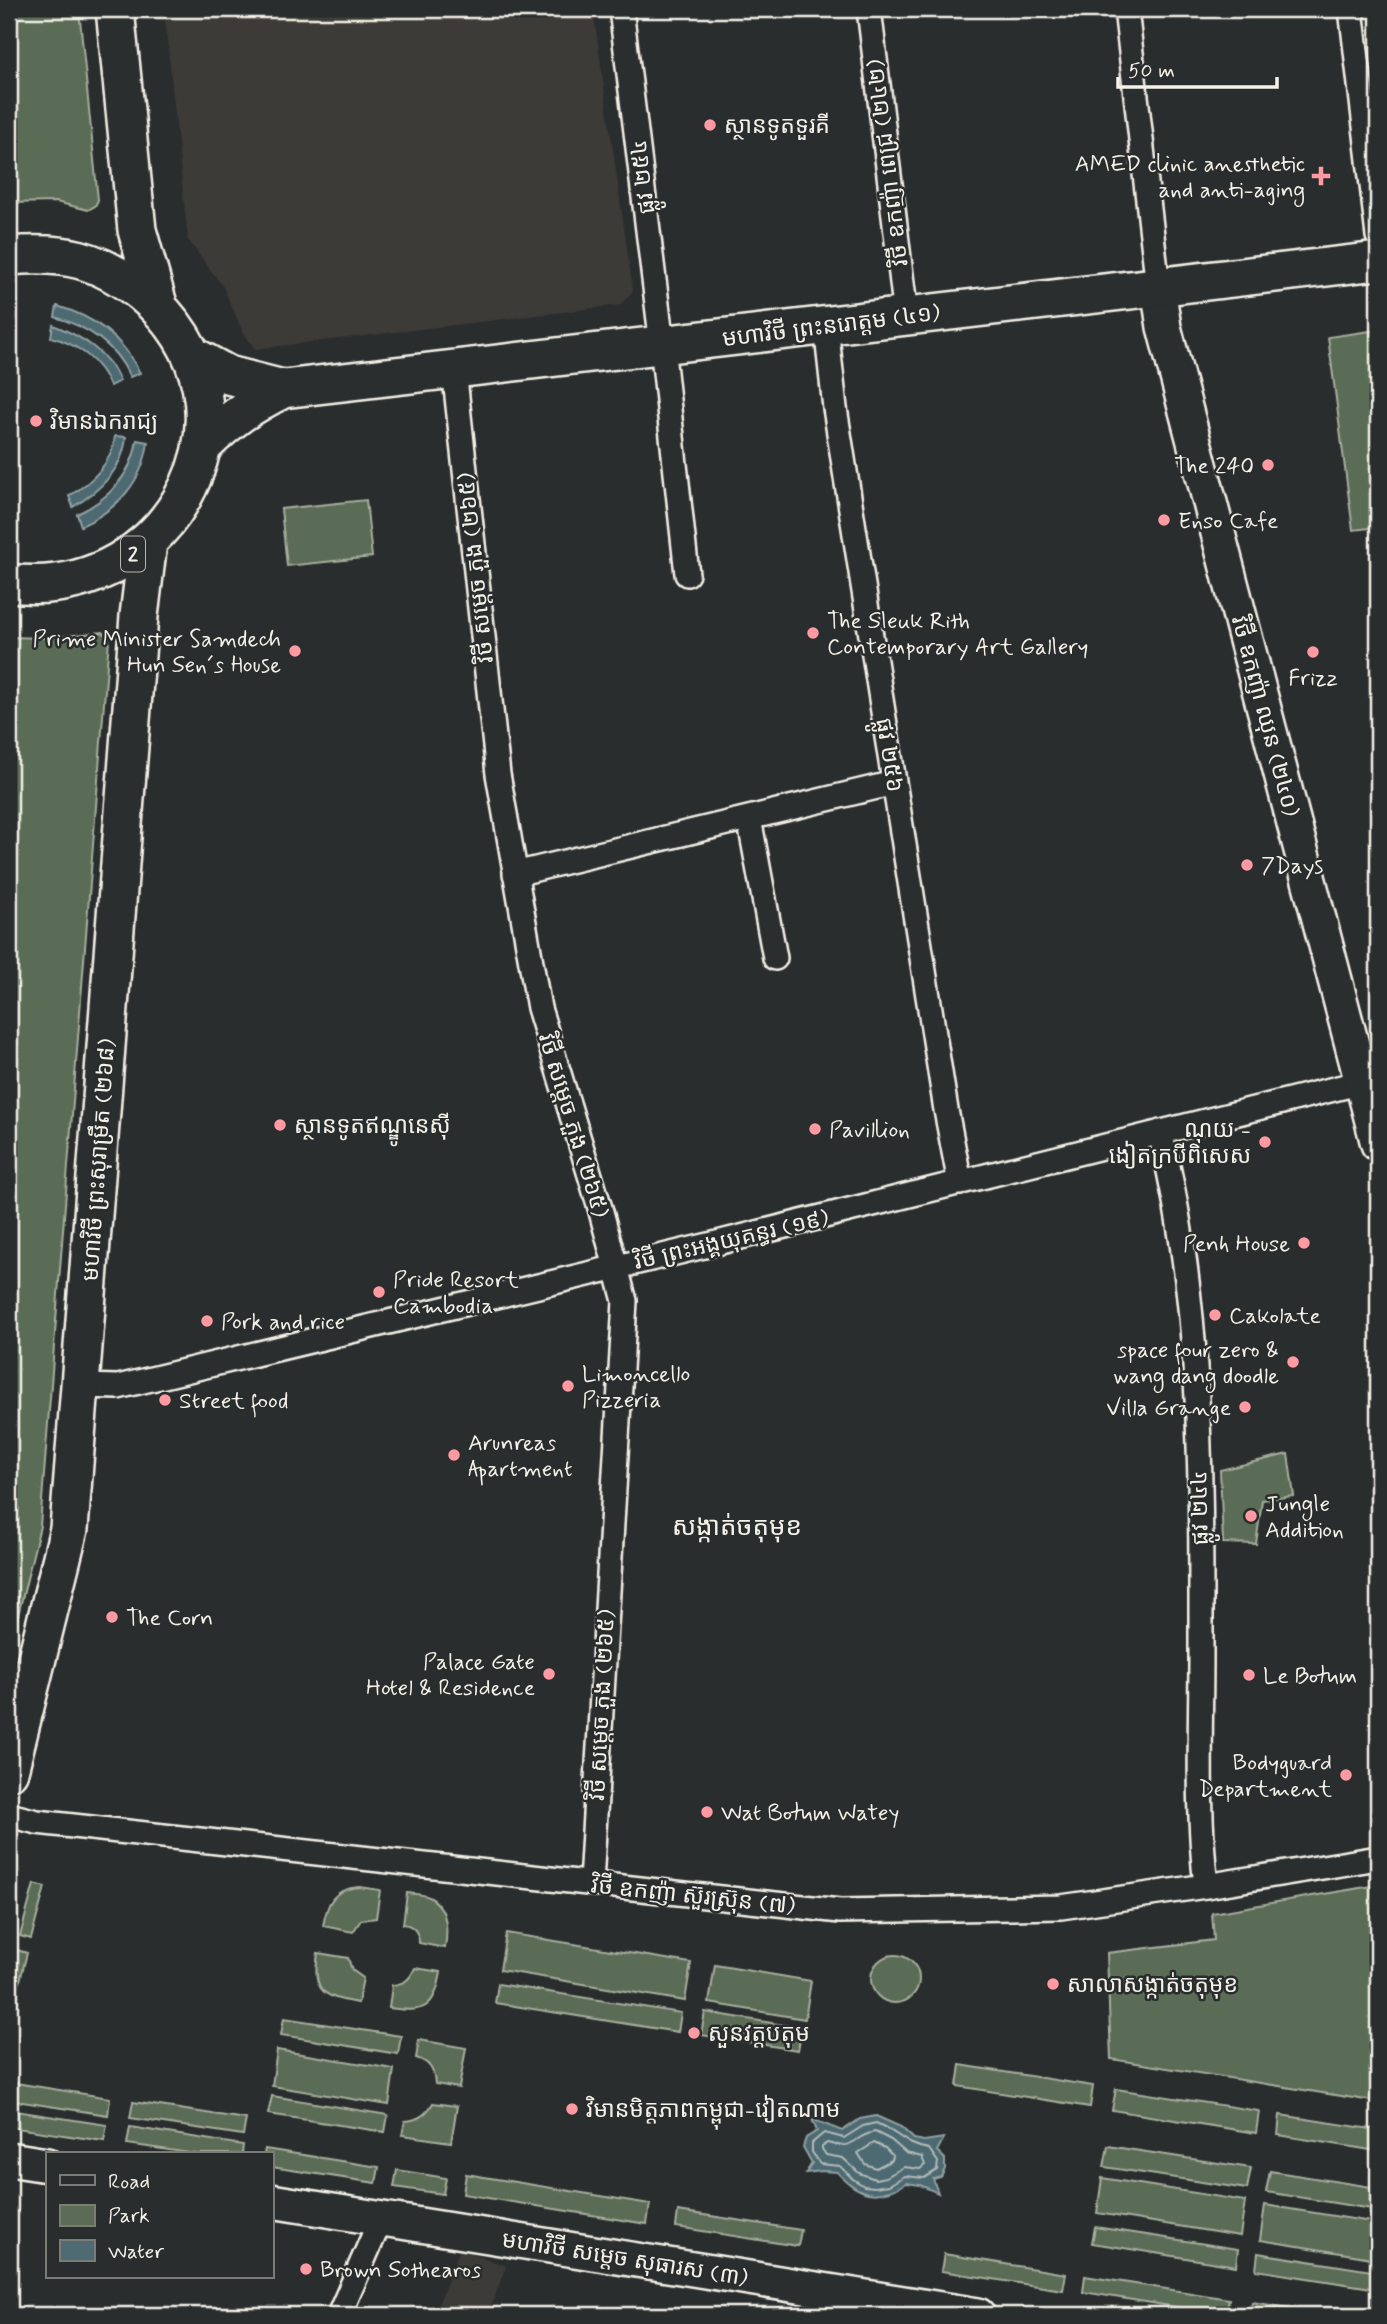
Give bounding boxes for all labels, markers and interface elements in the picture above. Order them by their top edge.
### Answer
scale bar [1118,46,1277,90]
text: 50 m [1128,57,1175,85]
street label: វិថី ឧកញ៉ា ពេជ្រ (២៤២) [860,58,917,268]
place label: ស្ថានទូតទួរគី [724,112,830,142]
marker: ស្ថានទូតទួរគី [702,117,718,133]
street label: ផ្លូវ ២៥៤ [625,137,668,216]
place label: AMED clinic anesthetic and anti-aging [1075,150,1305,208]
marker: AMED clinic anesthetic and anti-aging [1311,166,1331,186]
street label: មហាវិថី ព្រះនរោត្តម (៤១) [721,297,942,355]
place label: វិមានឯករាជ្យ [50,407,158,438]
marker: វិមានឯករាជ្យ [28,413,44,429]
place label: The 240 [1174,452,1254,482]
marker: The 240 [1260,457,1276,473]
street label: វិថី សម្តេច ភួង (២៦៥) [450,471,502,665]
place label: Enso Cafe [1178,507,1278,537]
marker: Enso Cafe [1156,512,1172,528]
road number: 2 [121,536,145,572]
place label: The Sleuk Rith Contemporary Art Gallery [827,607,1088,663]
street label: វិថី ឧកញ៉ា ឈុន (២៤០) [1223,612,1307,820]
place label: Prime Minister Samdech Hun Sen´s House [32,625,281,681]
marker: The Sleuk Rith Contemporary Art Gallery [805,625,821,641]
marker: Prime Minister Samdech Hun Sen´s House [287,643,303,659]
marker: Frizz [1305,644,1321,660]
place label: Frizz [1288,664,1338,694]
street label: ផ្លូវ ២៥៦ [863,716,909,795]
place label: 7Days [1261,852,1323,882]
marker: 7Days [1239,857,1255,873]
street label: វិថី សម្តេច ភួង (២៦៥) [530,1029,616,1221]
street label: មហាវិថី ព្រះសុរាម្រឹត (២៦៨) [75,1038,123,1282]
place label: ស្ថានទូតឥណ្ឌូនេស៊ី [294,1112,451,1147]
place label: Pavillion [829,1116,910,1146]
place label: ណុយ - ងៀតក្របីពិសេស [1109,1116,1251,1172]
marker: ស្ថានទូតឥណ្ឌូនេស៊ី [272,1117,288,1133]
marker: Pavillion [807,1121,823,1137]
marker: ណុយ - ងៀតក្របីពិសេស [1257,1134,1273,1150]
street label: វិថី ព្រះអង្គយុគន្ធរ (១៩) [631,1202,832,1278]
place label: Penh House [1183,1230,1290,1260]
marker: Penh House [1296,1235,1312,1251]
place label: Pride Resort Cambodia [393,1266,519,1322]
marker: Pride Resort Cambodia [371,1284,387,1300]
place label: Cakolate [1229,1302,1321,1332]
marker: Cakolate [1207,1307,1223,1323]
place label: Pork and rice [221,1308,345,1338]
marker: Pork and rice [199,1313,215,1329]
place label: space four zero & wang dang doodle [1113,1336,1279,1394]
marker: space four zero & wang dang doodle [1285,1354,1301,1370]
place label: Limoncello Pizzeria [582,1360,690,1416]
marker: Limoncello Pizzeria [560,1378,576,1394]
place label: Street food [179,1387,288,1418]
marker: Street food [157,1392,173,1408]
place label: Villa Grange [1106,1394,1231,1424]
marker: Villa Grange [1237,1399,1253,1415]
place label: Arunreas Apartment [468,1429,573,1486]
marker: Arunreas Apartment [446,1447,462,1463]
street label: ផ្លូវ ២៤៤ [1185,1470,1221,1546]
place label: Jungle Addition [1265,1490,1344,1546]
marker: Jungle Addition [1243,1508,1259,1524]
district label: សង្កាត់ចតុមុខ [672,1511,802,1545]
place label: The Corn [126,1604,213,1634]
marker: The Corn [104,1609,120,1625]
street label: វិថី សម្តេច ភួង (២៦៥) [581,1609,623,1801]
place label: Palace Gate Hotel & Residence [366,1648,535,1704]
place label: Le Botum [1263,1662,1357,1692]
marker: Palace Gate Hotel & Residence [541,1666,557,1682]
marker: Le Botum [1241,1667,1257,1683]
place label: Bodyguard Department [1198,1749,1332,1805]
marker: Bodyguard Department [1338,1767,1354,1783]
place label: Wat Botum Watey [721,1799,899,1829]
marker: Wat Botum Watey [699,1804,715,1820]
street label: វិថី ឧកញ៉ា ស៊ួរស៊្រុន (៧) [589,1870,796,1923]
place label: សាលាសង្កាត់ចតុមុខ [1067,1971,1238,2001]
marker: សាលាសង្កាត់ចតុមុខ [1045,1976,1061,1992]
place label: សួនវត្តបតុម [708,2020,810,2050]
marker: សួនវត្តបតុម [686,2025,702,2041]
place label: វិមានមិត្តភាពកម្ពុជា-វៀតណាម [586,2094,840,2130]
marker: វិមានមិត្តភាពកម្ពុជា-វៀតណាម [564,2101,580,2117]
legend [46,2152,273,2278]
text: Road [108,2168,150,2196]
text: Park [108,2202,150,2230]
street label: មហាវិថី សម្តេច សុធារស (៣) [500,2224,750,2294]
text: Water [108,2238,164,2266]
place label: Brown Sothearos [320,2256,481,2286]
marker: Brown Sothearos [298,2261,314,2277]

